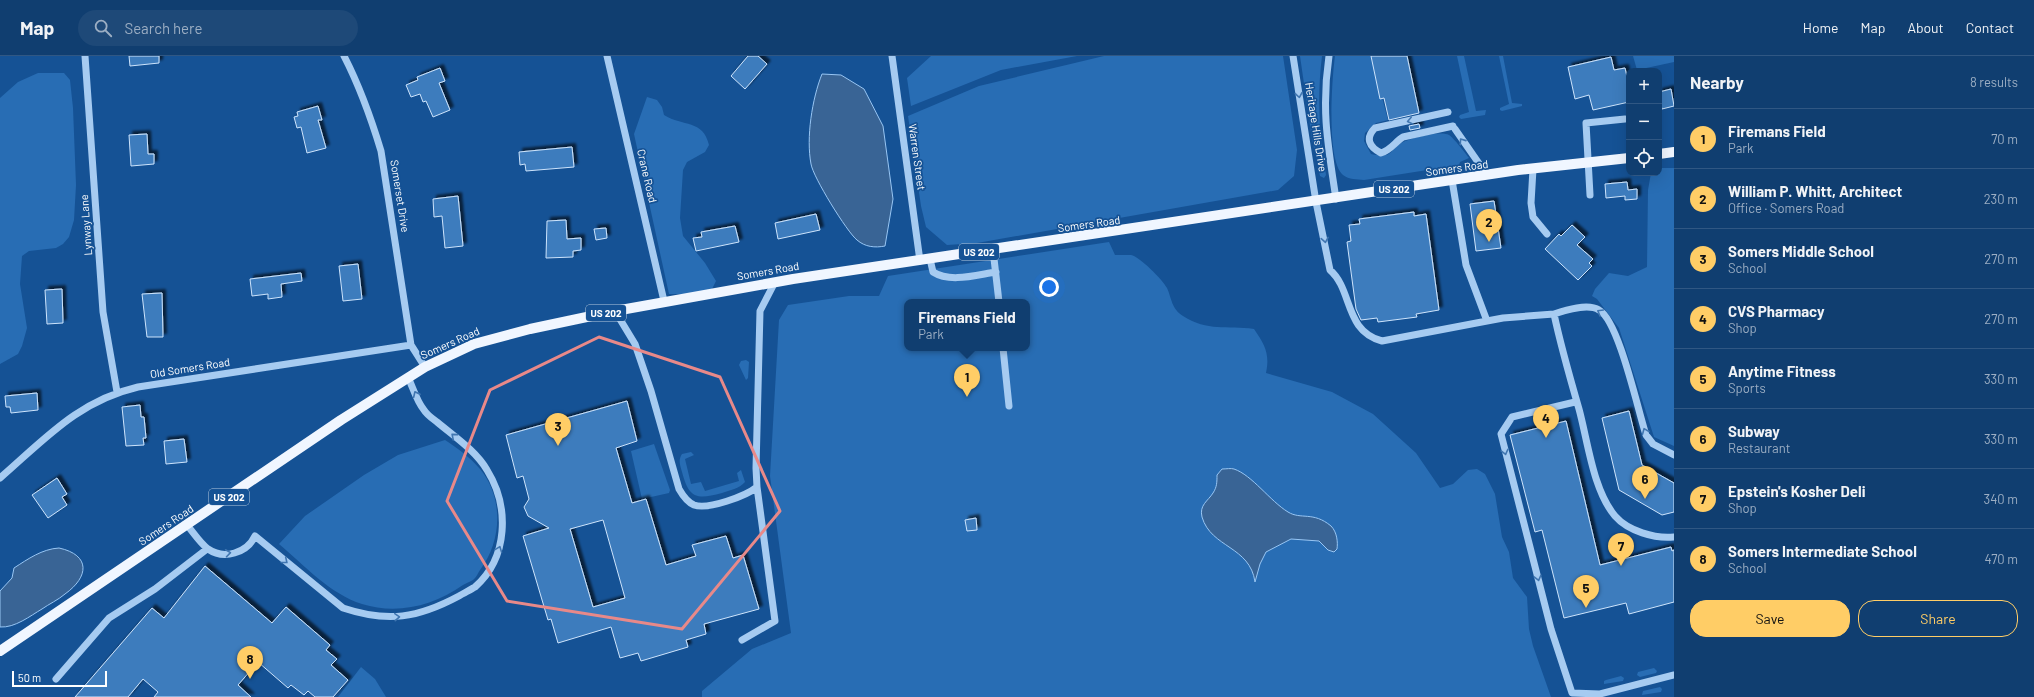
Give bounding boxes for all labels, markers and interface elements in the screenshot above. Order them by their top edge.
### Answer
search box [78,10,358,46]
text: Map [20,16,54,39]
icon: search [92,17,114,39]
text: Search here [124,19,202,37]
text: Home [1803,19,1839,36]
text: Map [1861,19,1885,36]
text: About [1907,19,1944,36]
text: Contact [1966,19,2014,36]
map controls [1626,68,1662,176]
button: + [1626,68,1662,104]
text: Nearby [1690,72,1744,92]
text: 8 results [1970,74,2018,90]
street label: Heritage Hills Drive [1303,81,1330,173]
one-way arrow [1294,91,1303,98]
button: − [1626,104,1662,140]
one-way arrow [1407,116,1413,124]
text: Firemans Field [1728,122,1826,140]
street label: Warren Street [906,123,929,191]
text: 1 [1701,131,1705,147]
text: 70 m [1991,131,2018,147]
one-way arrow [1459,138,1467,145]
button: locate [1626,140,1662,176]
text: Park [1728,140,1754,156]
street label: Crane Road [635,148,660,204]
street label: Somers Road [1425,157,1489,178]
street label: Somerset Drive [388,159,413,233]
road number: US 202 [1374,181,1414,197]
text: William P. Whitt, Architect [1728,182,1902,200]
text: 2 [1699,191,1707,207]
text: 230 m [1984,191,2018,207]
street label: Lynway Lane [77,194,94,256]
text: Office · Somers Road [1728,200,1844,216]
pin: 2 [1476,209,1502,242]
street label: Somers Road [1057,213,1121,234]
one-way arrow [1320,237,1328,243]
text: Somers Middle School [1728,242,1874,260]
road number: US 202 [959,244,999,260]
text: 3 [1699,251,1707,267]
text: 270 m [1984,251,2018,267]
street label: Somers Road [736,259,800,282]
text: School [1728,260,1766,276]
your location [1039,277,1059,297]
popup [904,299,1030,351]
text: CVS Pharmacy [1728,302,1825,320]
road number: US 202 [586,305,626,321]
text: Firemans Field [918,308,1016,326]
one-way arrow [1597,309,1604,316]
text: 4 [1699,311,1707,327]
text: 270 m [1984,311,2018,327]
text: Shop [1728,320,1757,336]
street label: Somers Road [418,324,481,361]
text: Park [918,326,944,342]
street label: Old Somers Road [149,355,231,380]
text: Anytime Fitness [1728,362,1836,380]
pin: 1 [954,364,980,397]
text: 5 [1699,371,1707,387]
text: 330 m [1984,371,2018,387]
text: Sports [1728,380,1766,396]
one-way arrow [413,390,421,398]
pin: 4 [1533,405,1559,438]
pin: 3 [545,413,571,446]
text: Subway [1728,422,1780,440]
one-way arrow [1642,428,1650,435]
text: 6 [1700,431,1706,447]
text: 330 m [1984,431,2018,447]
one-way arrow [451,434,459,441]
text: Restaurant [1728,440,1790,456]
one-way arrow [1501,449,1509,455]
pin: 6 [1632,466,1658,499]
text: Epstein's Kosher Deli [1728,482,1865,500]
road number: US 202 [209,489,249,505]
text: 7 [1700,491,1706,507]
text: 340 m [1983,491,2018,507]
text: Shop [1728,500,1757,516]
street label: Somers Road [136,502,196,548]
pin: 7 [1608,533,1634,566]
text: Somers Intermediate School [1728,542,1917,560]
one-way arrow [494,546,502,553]
one-way arrow [225,549,231,558]
text: 8 [1699,551,1707,567]
text: 470 m [1984,551,2018,567]
one-way arrow [280,556,287,563]
text: School [1728,560,1766,576]
one-way arrow [1533,574,1542,581]
pin: 5 [1573,575,1599,608]
button: Save [1690,600,1850,637]
button: Share [1858,600,2018,637]
one-way arrow [394,612,400,621]
pin: 8 [237,646,263,679]
scale bar [12,669,107,688]
text: 50 m [18,671,41,684]

